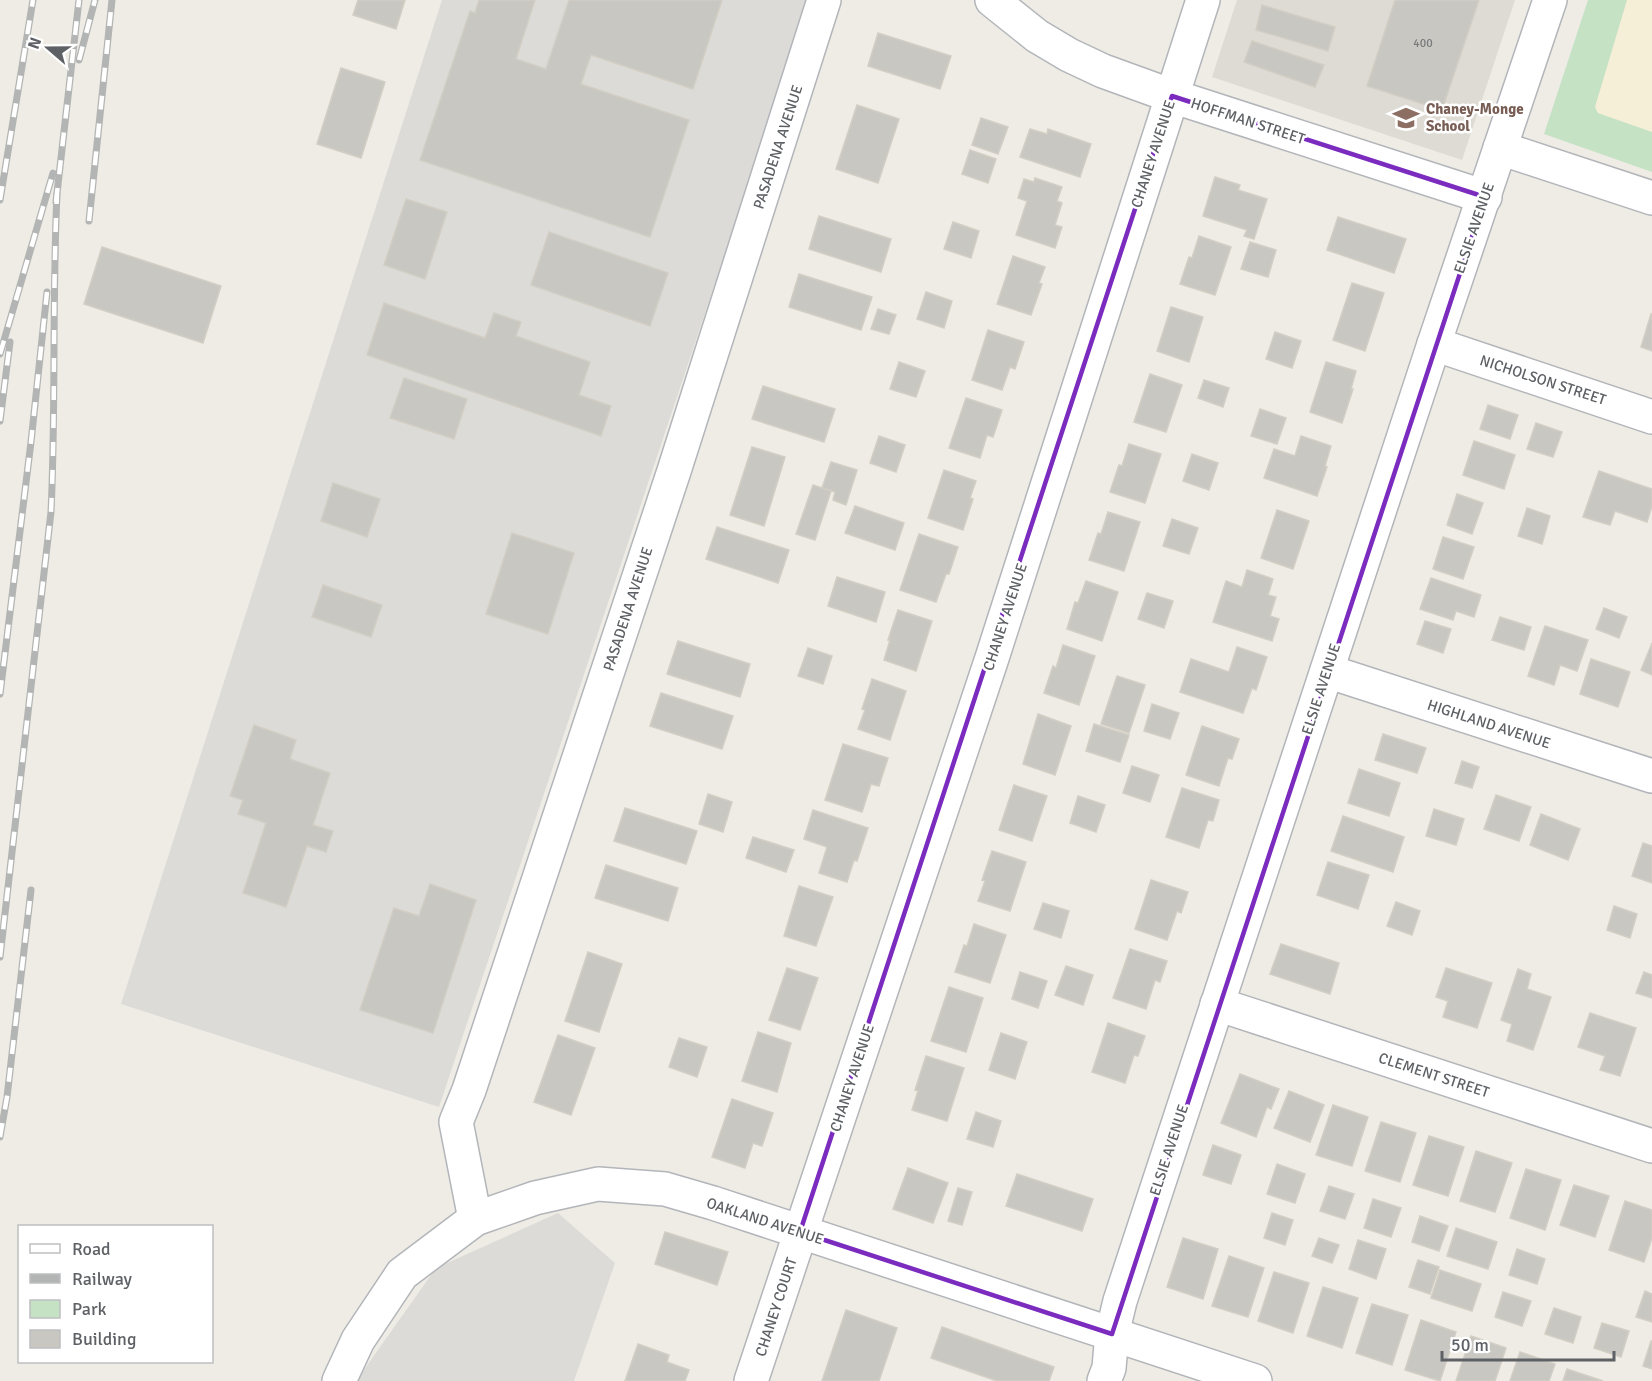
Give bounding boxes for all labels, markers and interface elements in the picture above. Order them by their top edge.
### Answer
north arrow [18,18,78,78]
text: N [24,35,46,52]
house number: 400 [1413,36,1433,51]
street label: PASADENA AVENUE [749,83,807,211]
street label: HOFFMAN STREET [1189,94,1308,148]
street label: CHANEY AVENUE [1127,98,1179,210]
place label: Chaney-Monge School [1426,100,1524,135]
school or university icon: Chaney-Monge School [1391,103,1421,133]
street label: ELSIE AVENUE [1450,180,1498,276]
street label: NICHOLSON STREET [1478,351,1609,409]
street label: PASADENA AVENUE [599,545,657,673]
street label: CHANEY AVENUE [979,561,1031,673]
street label: ELSIE AVENUE [1298,641,1344,737]
street label: HIGHLAND AVENUE [1425,696,1553,752]
street label: CHANEY AVENUE [826,1022,878,1134]
street label: CLEMENT STREET [1376,1049,1492,1102]
street label: ELSIE AVENUE [1146,1102,1192,1198]
street label: OAKLAND AVENUE [704,1194,826,1248]
legend [18,1225,213,1363]
text: Road [72,1238,111,1260]
street label: CHANEY COURT [752,1255,801,1359]
text: Railway [72,1268,133,1290]
text: Park [72,1298,107,1320]
scale bar [1442,1324,1614,1362]
text: Building [72,1328,136,1350]
text: 50 m [1451,1334,1489,1356]

